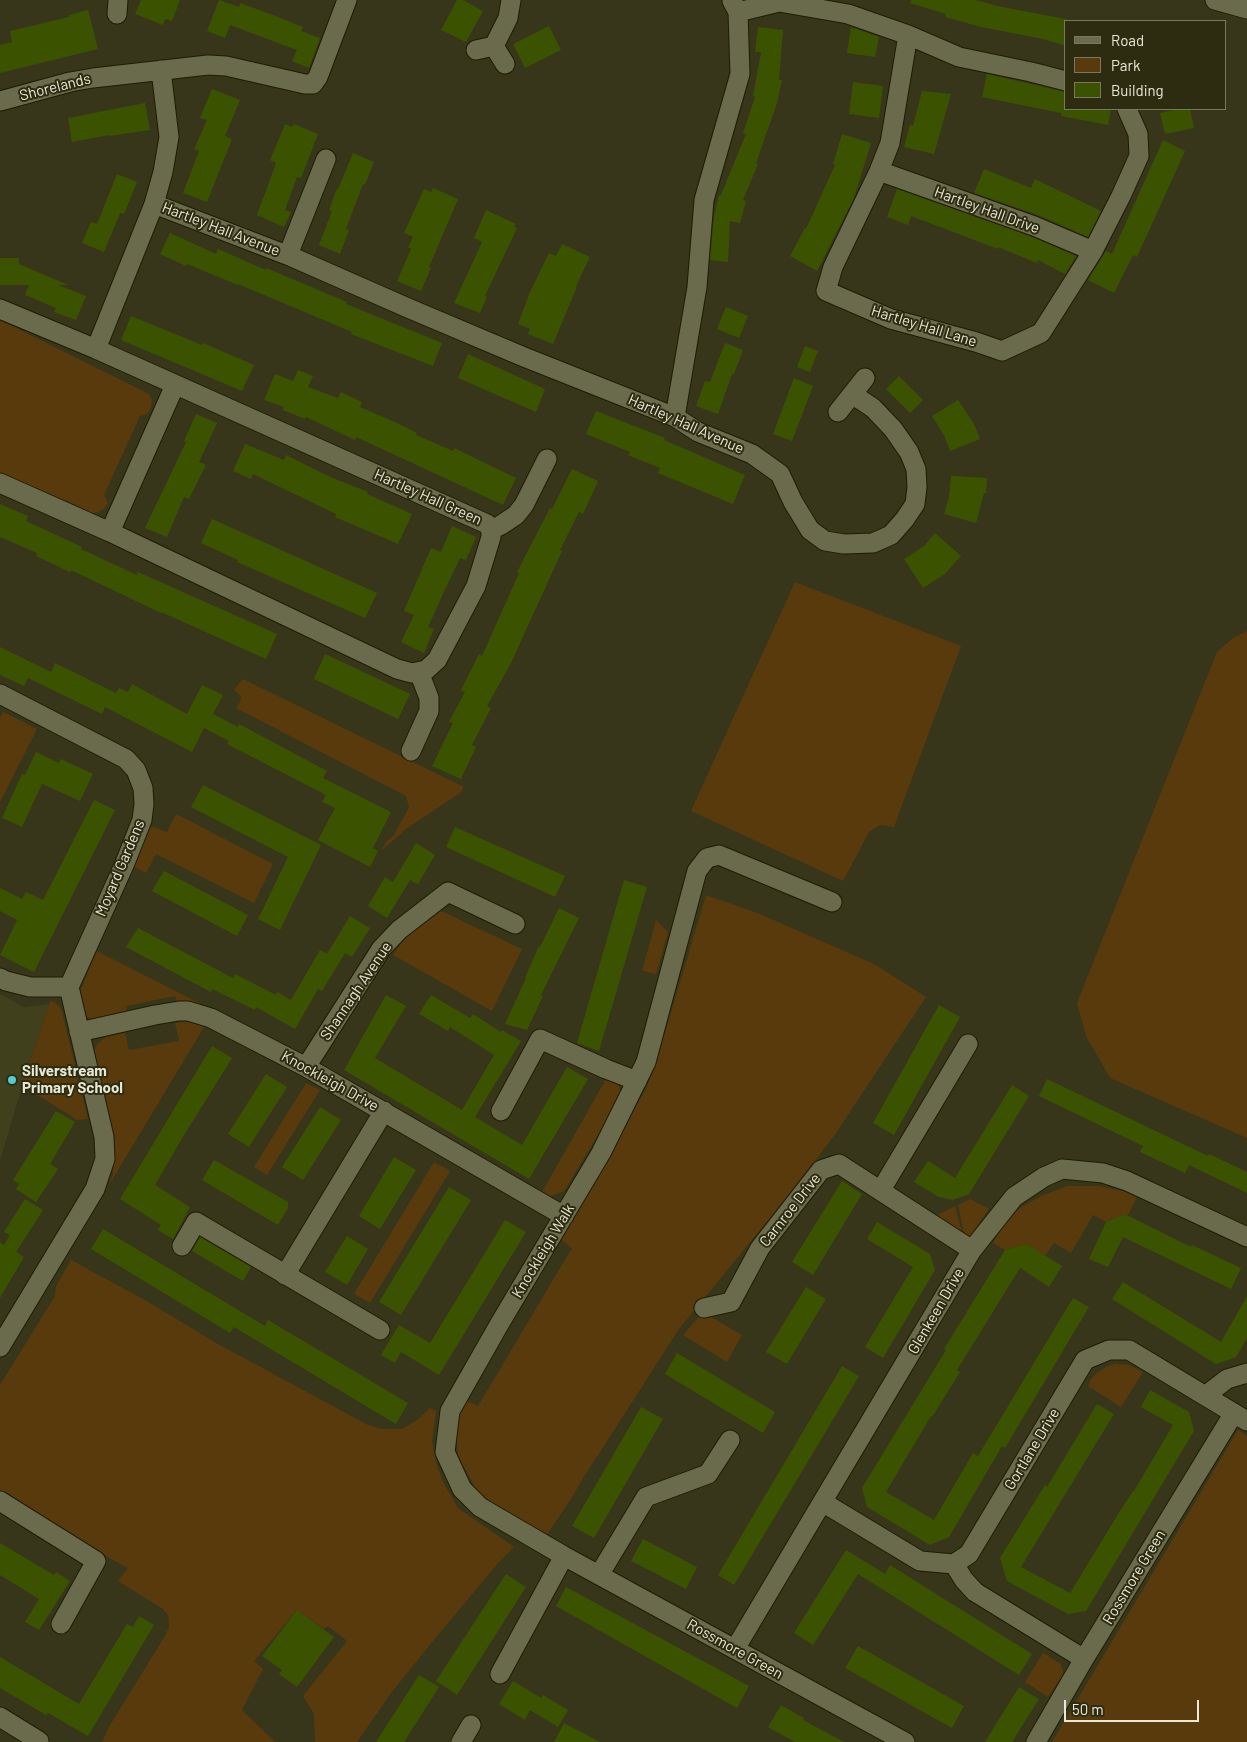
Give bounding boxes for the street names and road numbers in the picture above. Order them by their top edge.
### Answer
street label: Shorelands [18,69,92,105]
street label: Hartley Hall Drive [932,183,1042,237]
street label: Hartley Hall Avenue [160,198,282,260]
street label: Hartley Hall Lane [869,301,979,351]
street label: Hartley Hall Avenue [625,390,747,458]
street label: Hartley Hall Green [371,465,485,529]
street label: Moyard Gardens [92,817,148,919]
street label: Shannagh Avenue [316,938,396,1044]
street label: Knockleigh Drive [278,1047,382,1115]
street label: Carnroe Drive [756,1170,824,1250]
street label: Knockleigh Walk [508,1201,578,1301]
street label: Glenkeen Drive [904,1265,968,1357]
street label: Gortlane Drive [1001,1405,1063,1493]
street label: Rossmore Green [1099,1526,1169,1628]
street label: Rossmore Green [684,1615,786,1683]

